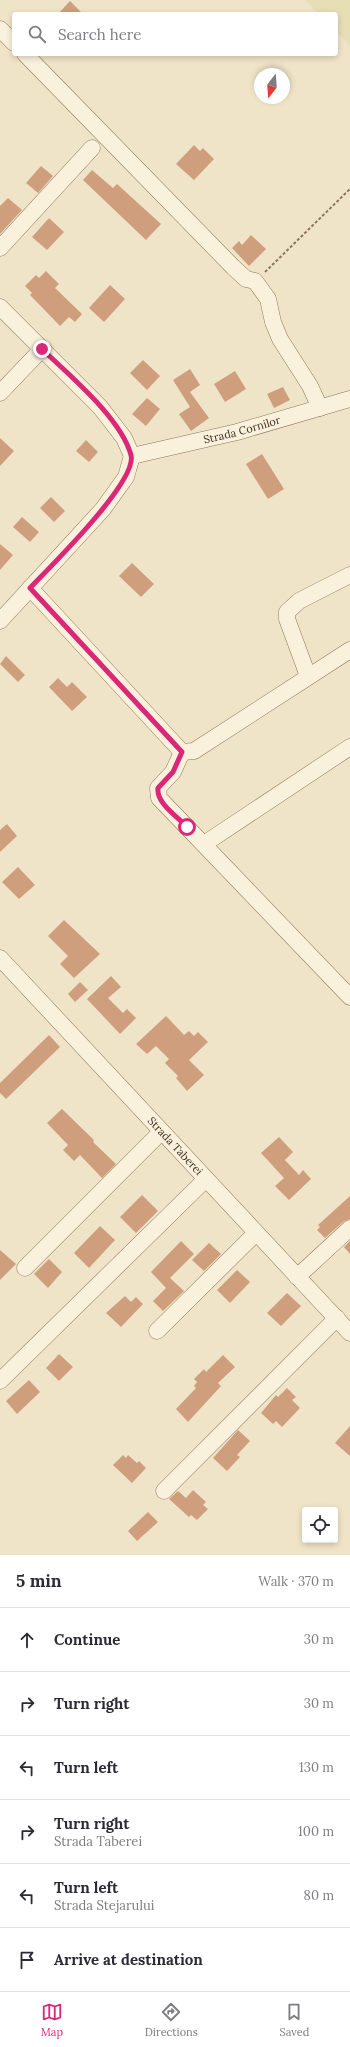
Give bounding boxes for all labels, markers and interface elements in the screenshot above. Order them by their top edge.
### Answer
search box [12,12,338,56]
icon: search [26,23,48,45]
text: Search here [58,25,141,44]
north arrow [254,68,290,104]
route end [33,340,51,358]
street label: Strada Cornilor [202,413,282,446]
route start [178,818,196,836]
street label: Strada Taberei [145,1114,206,1178]
map controls [302,1507,338,1543]
button: locate [302,1507,338,1543]
text: 5 min [16,1570,62,1592]
text: Walk · 370 m [258,1573,334,1590]
icon: ahead [16,1629,38,1651]
text: Continue [54,1630,120,1649]
text: 30 m [304,1631,334,1648]
icon: right [16,1693,38,1715]
text: Turn right [54,1694,130,1713]
text: 30 m [304,1695,334,1712]
icon: left [16,1757,38,1779]
text: Turn left [54,1758,118,1777]
text: 130 m [299,1759,334,1776]
text: Turn right [54,1814,130,1833]
icon: right [16,1821,38,1843]
text: 100 m [298,1823,334,1840]
text: Strada Taberei [54,1833,142,1850]
text: Turn left [54,1878,118,1897]
icon: left [16,1885,38,1907]
text: 80 m [304,1887,334,1904]
text: Strada Stejarului [54,1897,154,1914]
icon: arrive [16,1949,38,1971]
text: Arrive at destination [54,1950,203,1969]
tab: Map [41,2001,63,2039]
tab: Directions [145,2001,198,2039]
tab: Saved [279,2001,309,2039]

